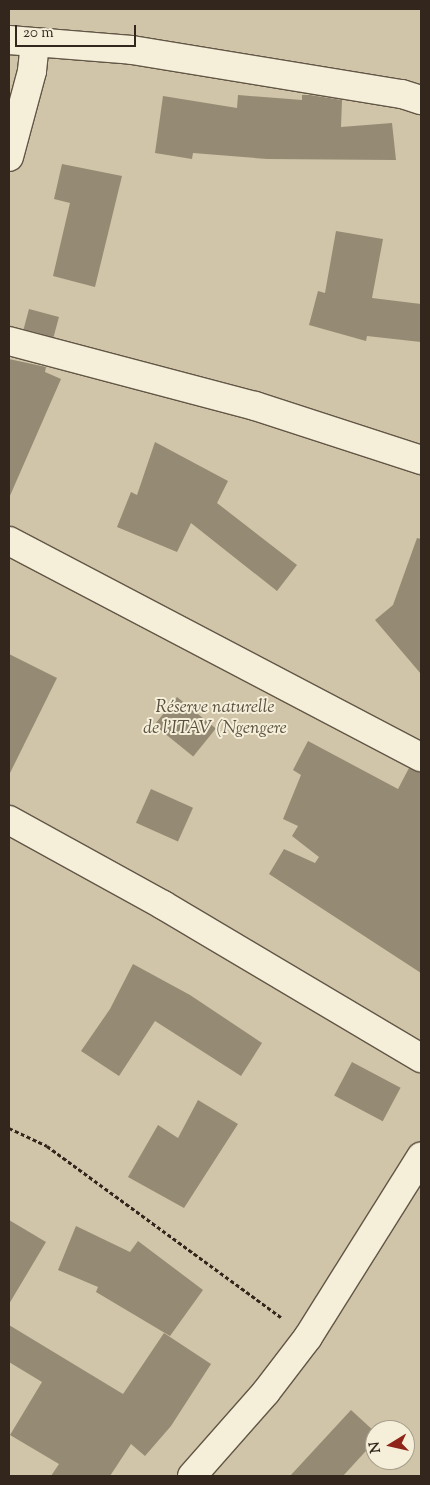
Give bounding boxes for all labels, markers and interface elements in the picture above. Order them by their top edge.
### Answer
scale bar [18,15,139,47]
text: 20 m [23,23,54,44]
park label: Réserve naturelle de l'ITAV (Ngengere [143,698,287,741]
north arrow [365,1420,415,1470]
text: N [365,1440,387,1454]

